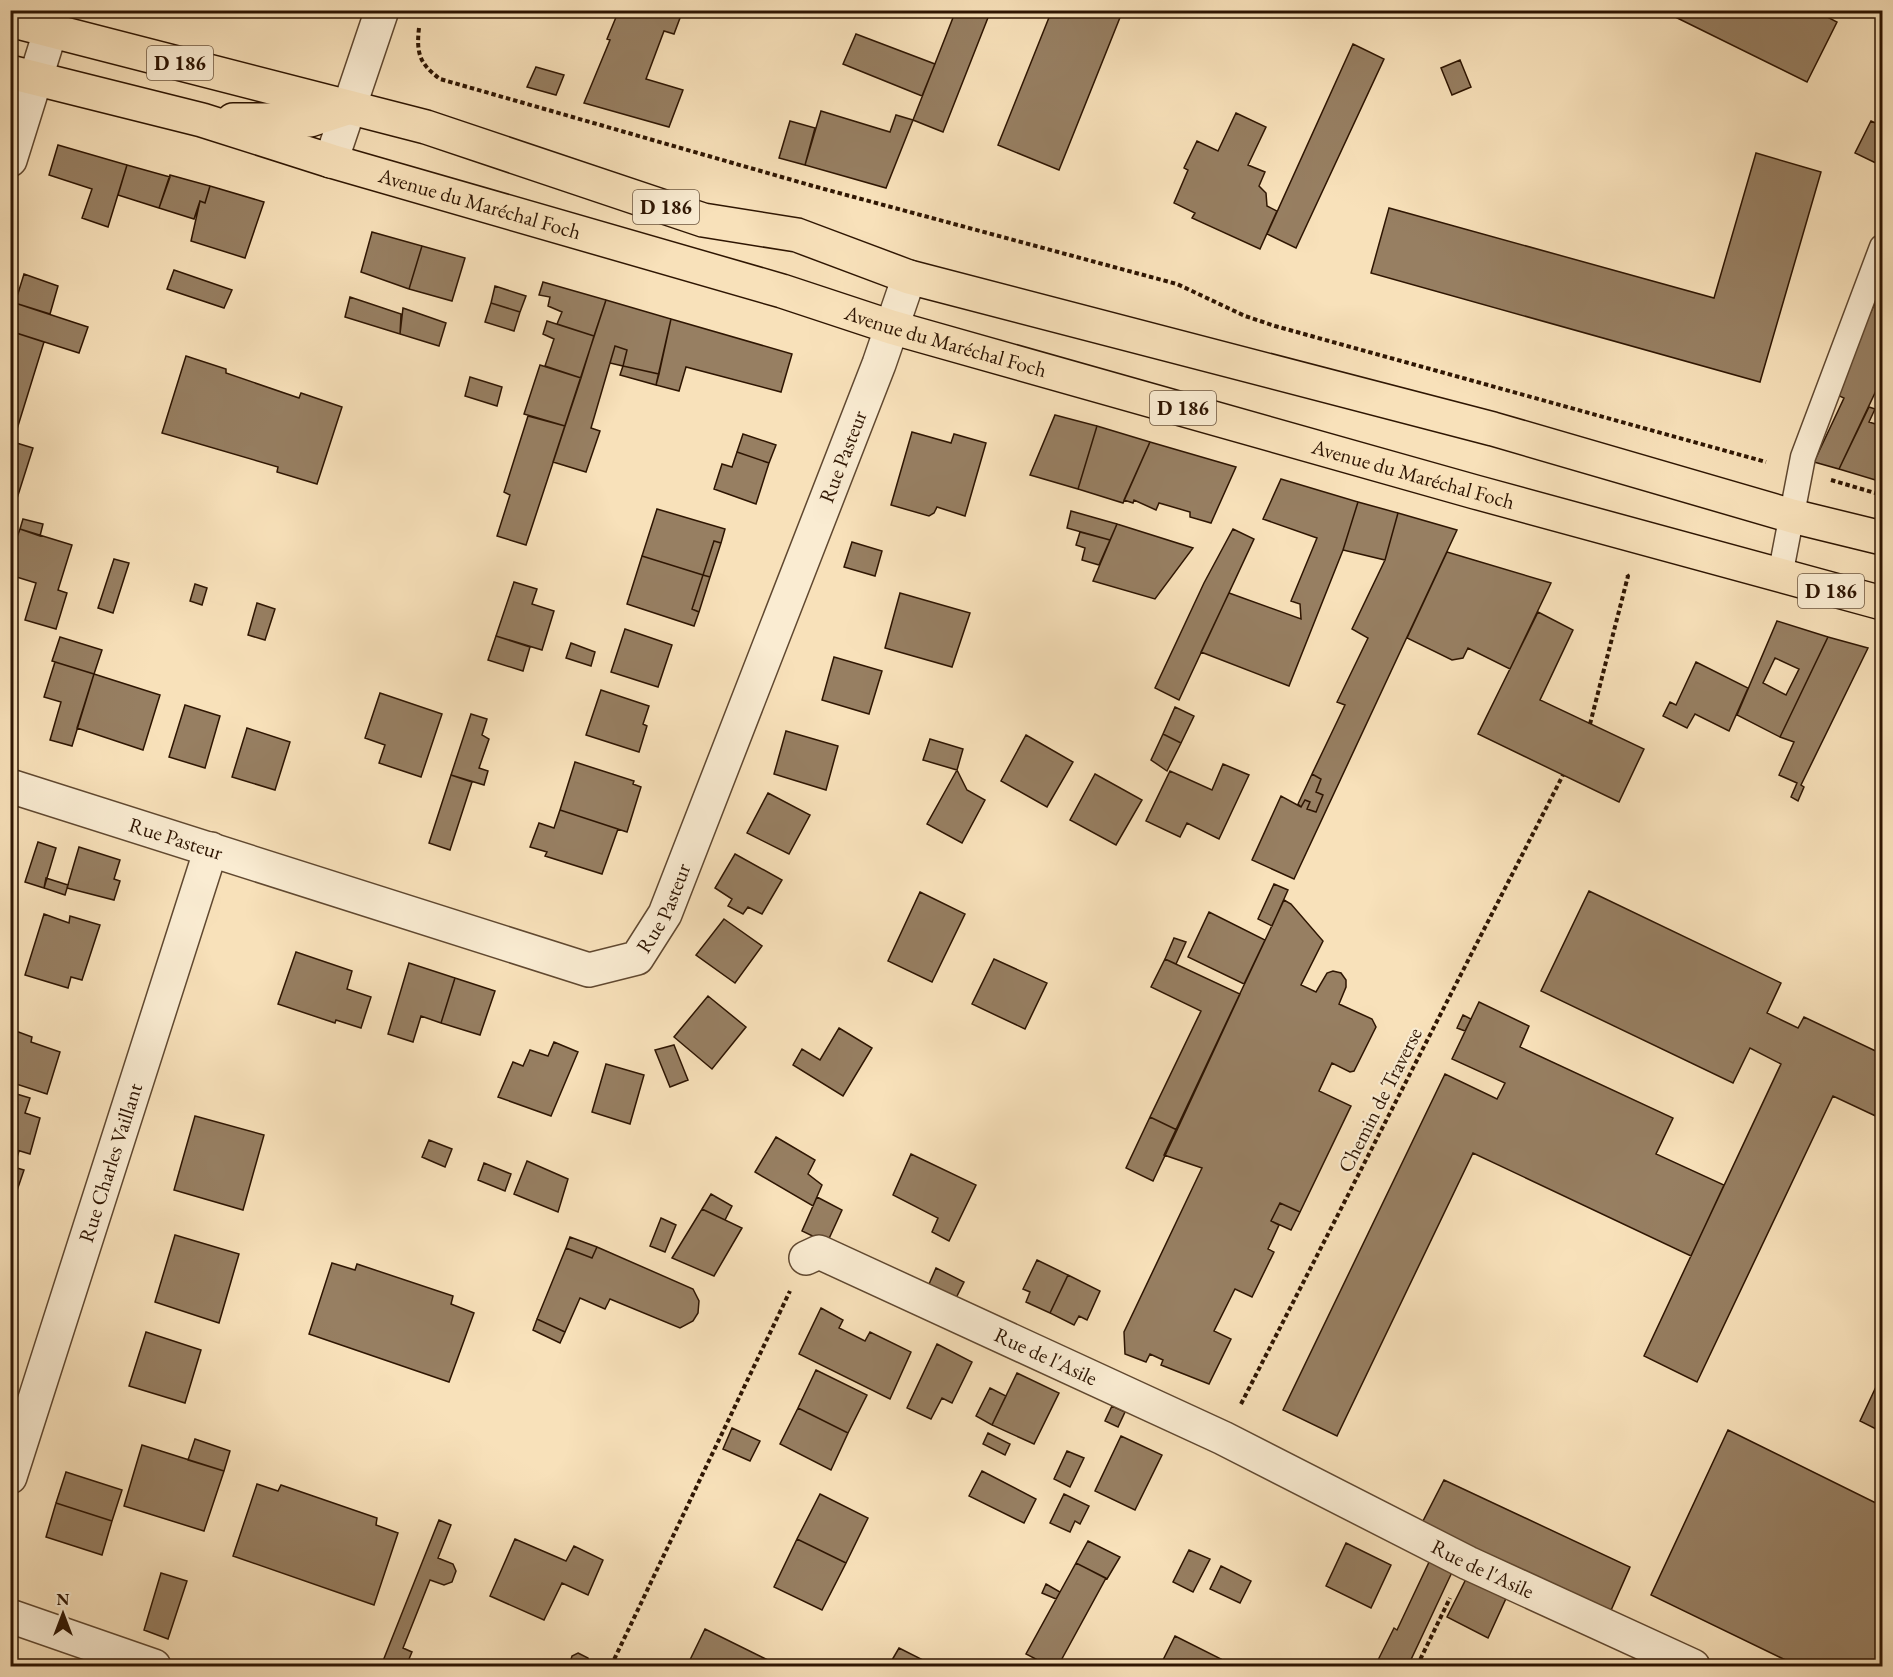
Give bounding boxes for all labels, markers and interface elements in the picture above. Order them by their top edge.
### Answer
road number: D 186 [147,46,213,80]
street label: Avenue du Maréchal Foch [375,161,584,245]
road number: D 186 [633,190,699,224]
street label: Avenue du Maréchal Foch [840,298,1050,383]
road number: D 186 [1150,391,1216,425]
street label: Rue Pasteur [812,406,873,507]
street label: Avenue du Maréchal Foch [1308,432,1518,515]
road number: D 186 [1798,574,1864,608]
street label: Rue Pasteur [126,811,226,866]
street label: Rue Pasteur [630,859,696,958]
street label: Chemin de Traverse [1331,1023,1428,1177]
street label: Rue Charles Vaillant [72,1079,148,1246]
street label: Rue de l'Asile [990,1321,1102,1391]
street label: Rue de l'Asile [1427,1533,1539,1604]
north arrow [33,1584,93,1644]
text: N [57,1589,70,1610]

